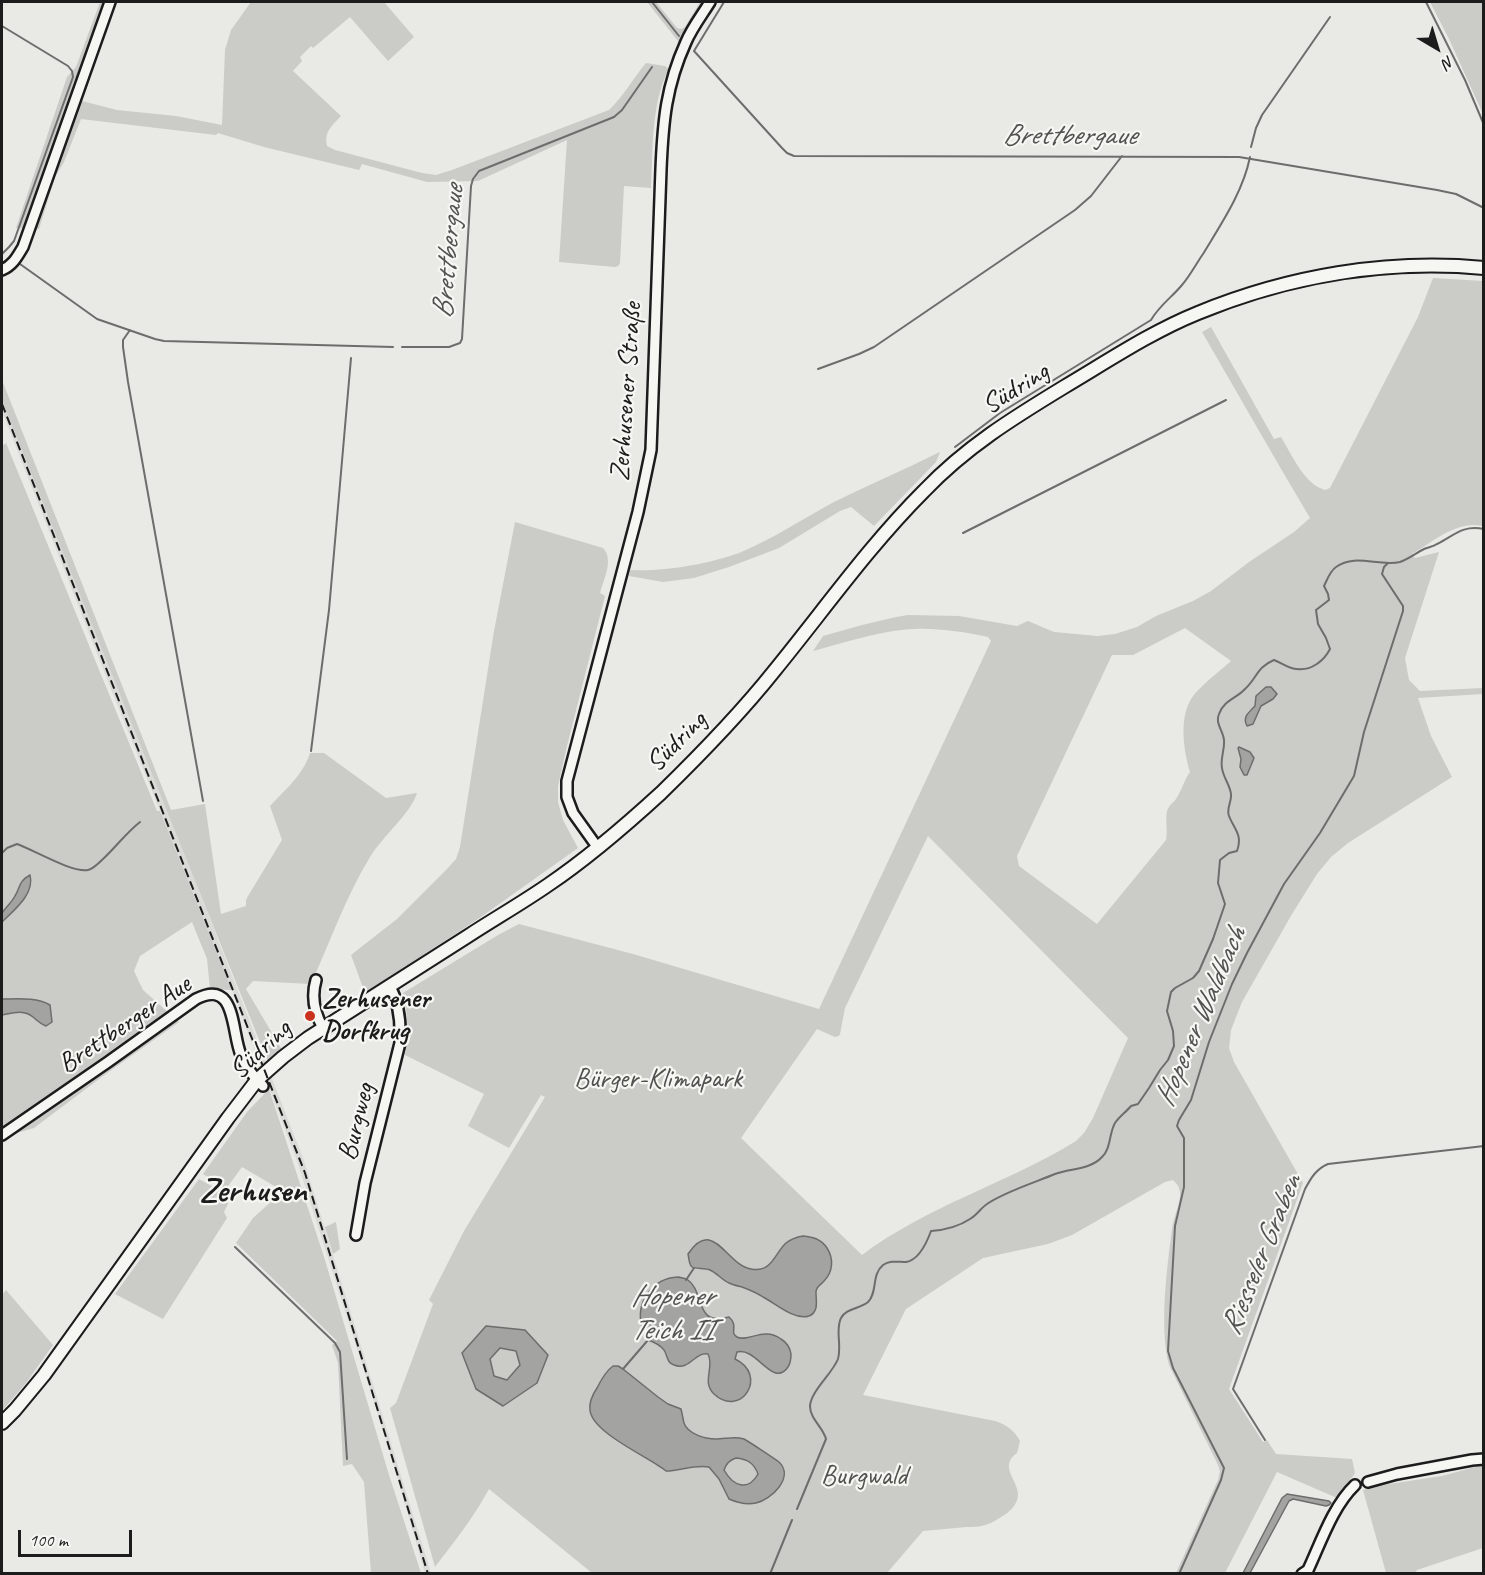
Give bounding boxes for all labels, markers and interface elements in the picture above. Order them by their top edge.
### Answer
north arrow [1407,18,1467,78]
text: N [1438,51,1458,73]
water label: Brettbergaue [1002,118,1136,154]
water label: Brettbergaue [425,184,473,320]
street label: Zerhusener Straße [604,302,650,482]
street label: Südring [976,355,1056,423]
street label: Südring [639,704,715,780]
water label: Hopener Waldbach [1147,922,1255,1112]
street label: Brettberger Aue [52,968,198,1082]
place label: Zerhusener Dorfkrug [322,983,430,1049]
marker: Zerhusener Dorfkrug [303,1009,317,1023]
street label: Südring [223,1013,299,1087]
park label: Bürger-Klimapark [574,1063,742,1097]
street label: Burgweg [331,1080,383,1164]
water label: Riesseler Graben [1214,1170,1310,1340]
district label: Zerhusen [199,1172,307,1212]
water label: Hopener Teich II [631,1279,713,1350]
park label: Burgwald [821,1460,907,1494]
scale bar [21,1518,135,1556]
text: 100 m [29,1529,68,1551]

